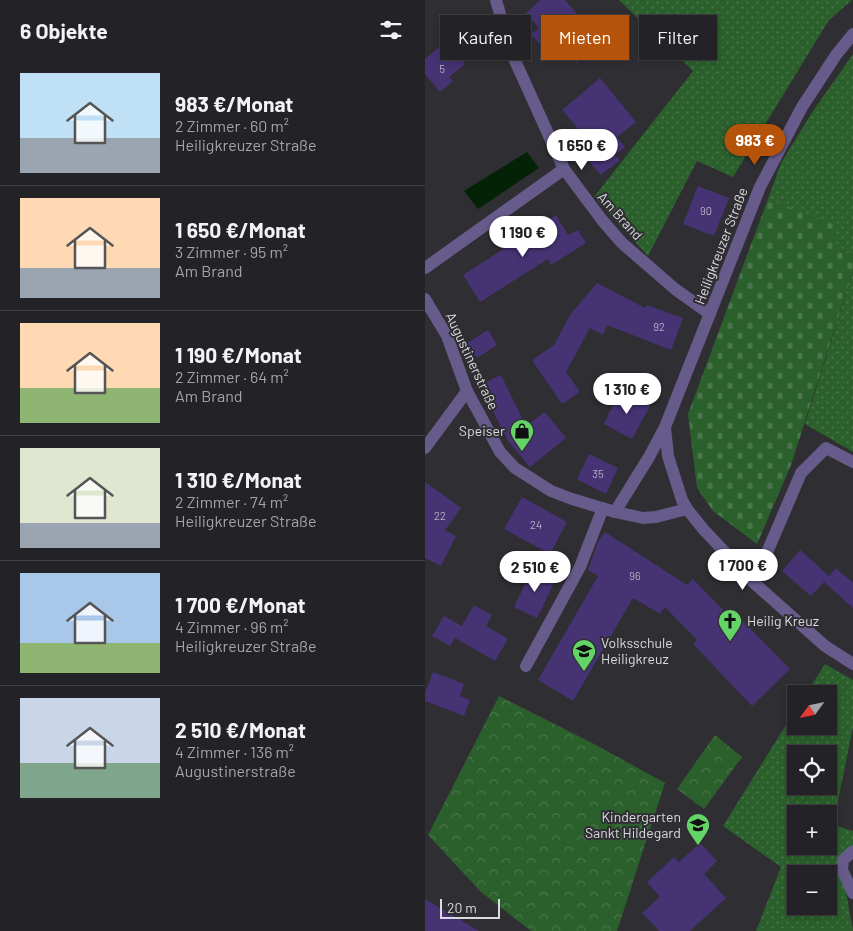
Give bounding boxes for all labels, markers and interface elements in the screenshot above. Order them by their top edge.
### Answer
chip: Kaufen [440,15,531,60]
chip: Mieten [541,15,629,60]
chip: Filter [639,15,717,60]
icon: filters [377,16,405,44]
text: 6 Objekte [20,18,108,43]
house number: 5 [439,62,445,75]
text: 983 €/Monat [175,91,293,116]
icon: home [60,93,120,153]
text: 2 Zimmer · 60 m² [175,116,289,135]
pin: 983 € [720,124,790,166]
pin: 1 650 € [536,128,628,171]
text: 983 € [735,130,775,149]
text: Heiligkreuzer Straße [175,135,317,154]
text: 1 650 € [558,135,606,154]
street label: Heiligkreuzer Straße [690,185,751,307]
street label: Am Brand [594,188,646,243]
house number: 90 [700,204,712,217]
pin: 1 190 € [477,216,569,258]
text: 1 650 €/Monat [175,217,306,242]
icon: home [60,218,120,278]
text: 1 190 € [500,222,546,241]
text: 3 Zimmer · 95 m² [175,242,288,261]
text: Am Brand [175,261,242,280]
street label: Augustinerstraße [442,309,502,412]
house number: 92 [653,320,665,333]
text: 1 190 €/Monat [175,342,302,367]
icon: home [60,343,120,403]
text: 2 Zimmer · 64 m² [175,367,289,386]
pin: 1 310 € [581,372,673,415]
text: 1 310 € [604,379,650,398]
text: Am Brand [175,386,242,405]
shop icon: Speiser [509,418,535,452]
place label: Speiser [459,422,505,439]
text: 1 310 €/Monat [175,467,302,492]
house number: 35 [592,467,604,480]
icon: home [60,468,120,528]
text: 2 Zimmer · 74 m² [175,492,288,511]
house number: 22 [434,509,446,522]
text: Heiligkreuzer Straße [175,511,317,530]
house number: 24 [530,518,542,531]
pin: 1 700 € [697,548,789,591]
pin: 2 510 € [489,550,581,593]
text: 1 700 € [719,555,767,574]
text: 2 510 € [511,557,559,576]
house number: 96 [629,569,641,582]
text: 1 700 €/Monat [175,592,305,617]
icon: home [60,593,120,653]
church icon: Heilig Kreuz [717,608,743,642]
place label: Heilig Kreuz [747,612,819,629]
text: 4 Zimmer · 96 m² [175,617,289,636]
place label: Volksschule Heiligkreuz [601,634,673,667]
text: Heiligkreuzer Straße [175,636,317,655]
school or university icon: Volksschule Heiligkreuz [571,638,597,672]
north arrow [787,685,837,735]
map controls [787,685,837,915]
text: 2 510 €/Monat [175,717,306,742]
icon: home [60,718,120,778]
text: 4 Zimmer · 136 m² [175,742,294,761]
button: locate [787,745,837,795]
text: Augustinerstraße [175,761,296,780]
button: + [787,805,837,855]
place label: Kindergarten Sankt Hildegard [585,808,681,841]
school or university icon: Kindergarten Sankt Hildegard [685,812,711,846]
button: − [787,865,837,915]
scale bar [440,896,500,919]
text: 20 m [447,899,477,916]

